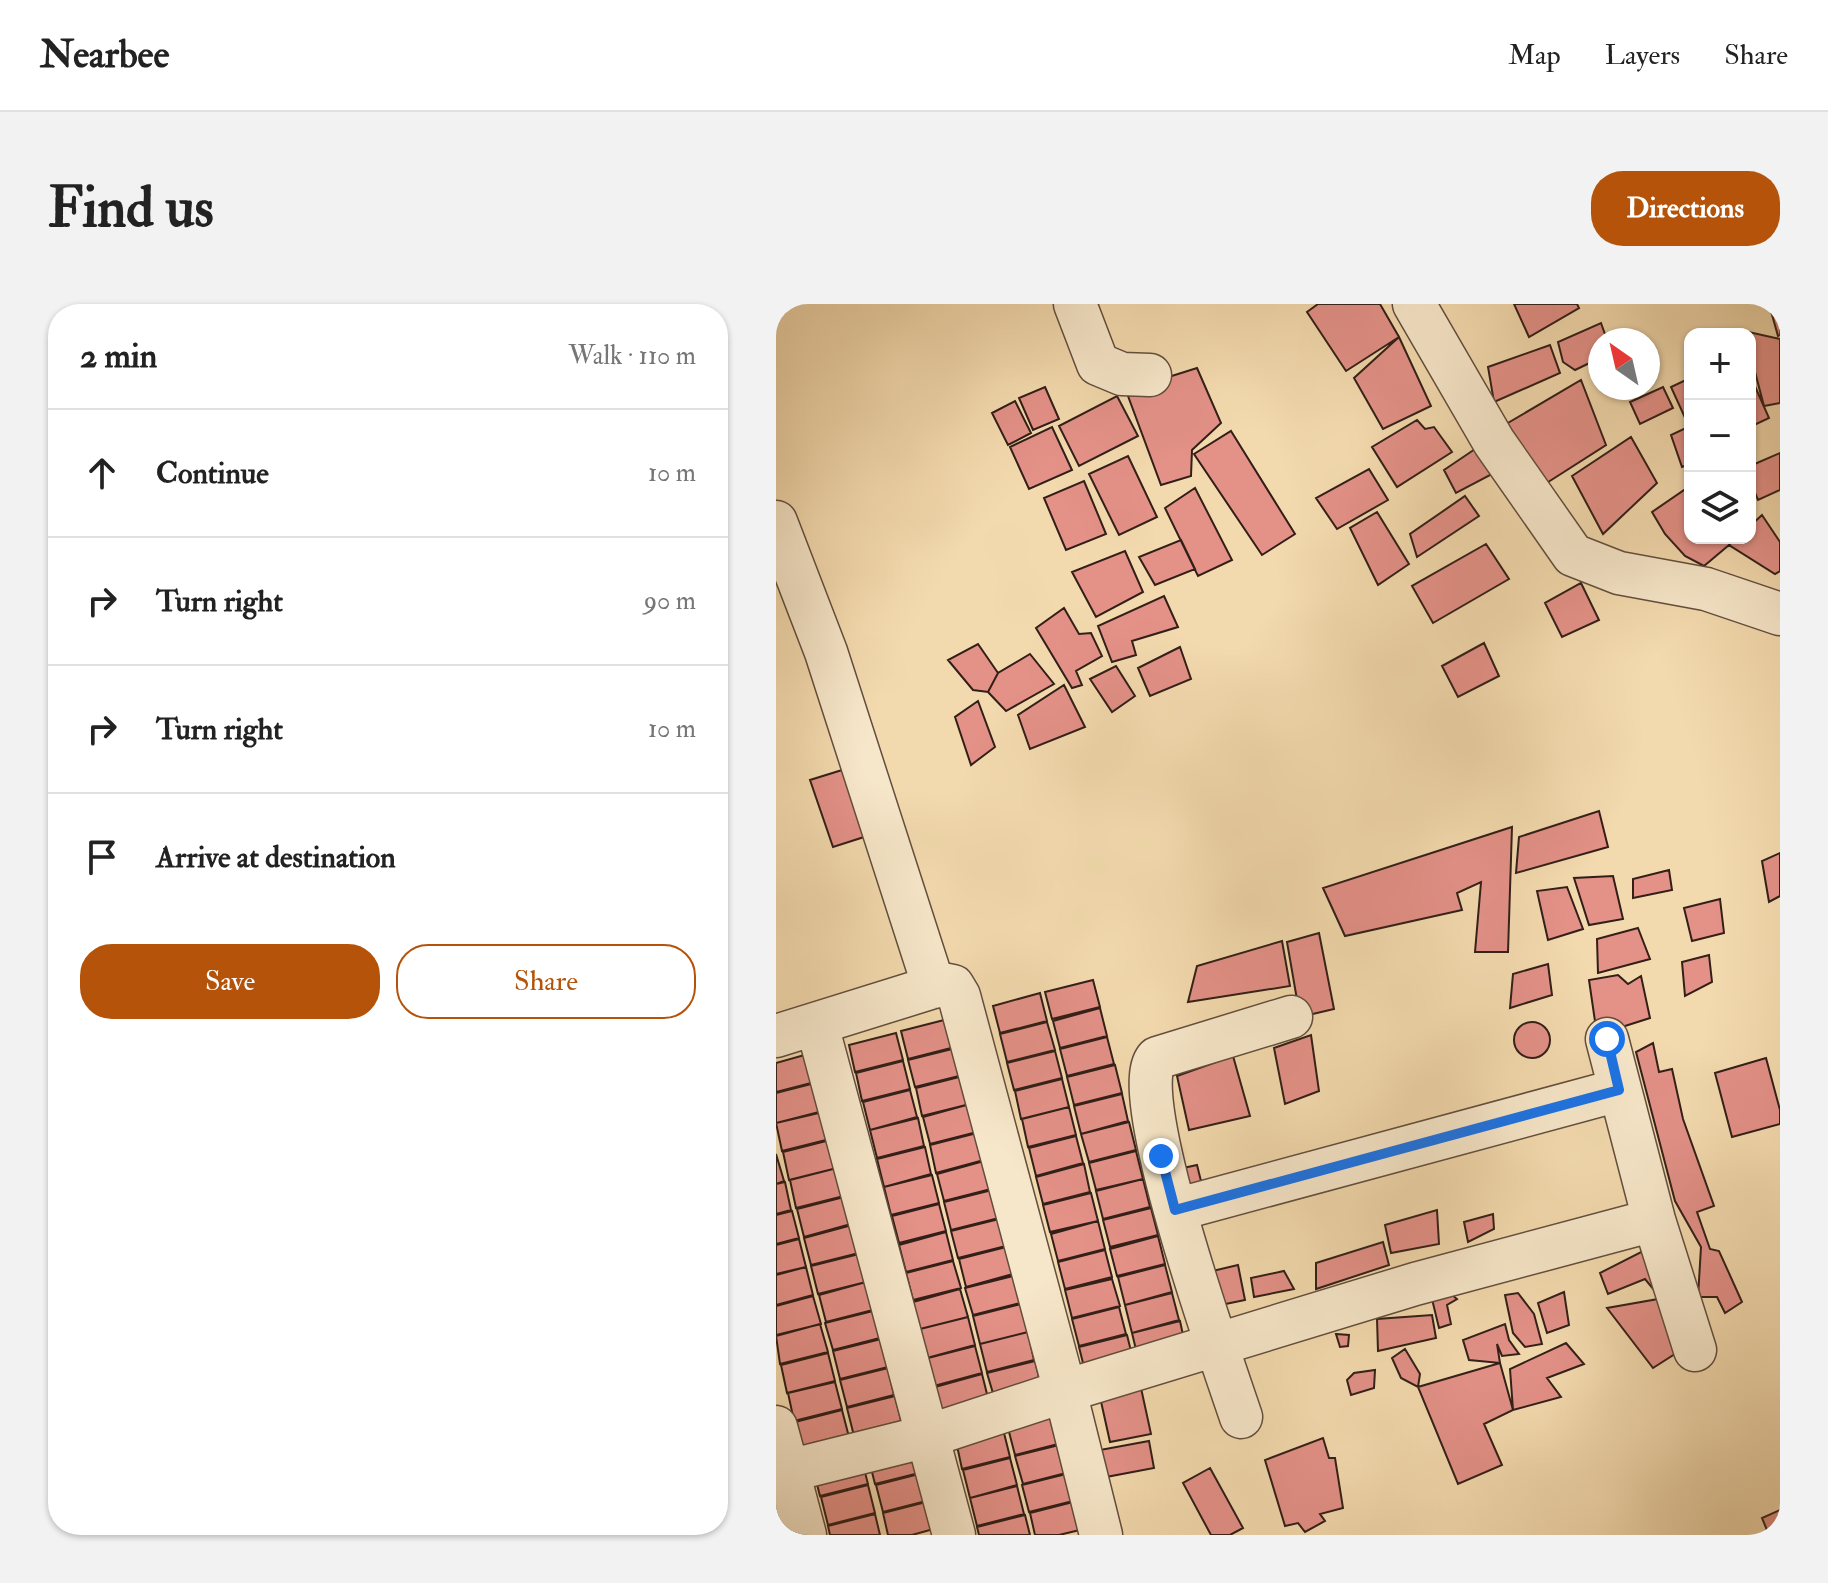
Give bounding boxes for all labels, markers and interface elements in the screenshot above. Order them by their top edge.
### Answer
text: Nearbee [40,31,169,79]
text: Map [1508,38,1561,73]
text: Layers [1605,38,1680,73]
text: Share [1724,38,1788,73]
button: Directions [1591,171,1780,246]
text: Find us [48,173,214,244]
north arrow [1588,328,1660,400]
map controls [1684,328,1756,544]
button: + [1684,328,1756,400]
text: 2 min [80,335,157,378]
text: Walk · 110 m [569,340,696,372]
button: − [1684,400,1756,472]
icon: ahead [80,451,124,495]
text: Continue [156,455,269,492]
text: 10 m [648,457,696,489]
button: layers [1684,472,1756,544]
icon: right [80,579,124,623]
text: Turn right [156,583,283,620]
text: 90 m [644,585,696,617]
icon: right [80,707,124,751]
text: Turn right [156,711,283,748]
text: 10 m [648,713,696,745]
icon: arrive [80,835,124,879]
text: Arrive at destination [156,839,396,876]
button: Save [80,944,380,1019]
button: Share [396,944,696,1019]
route start [1589,1021,1625,1057]
route end [1143,1138,1179,1174]

